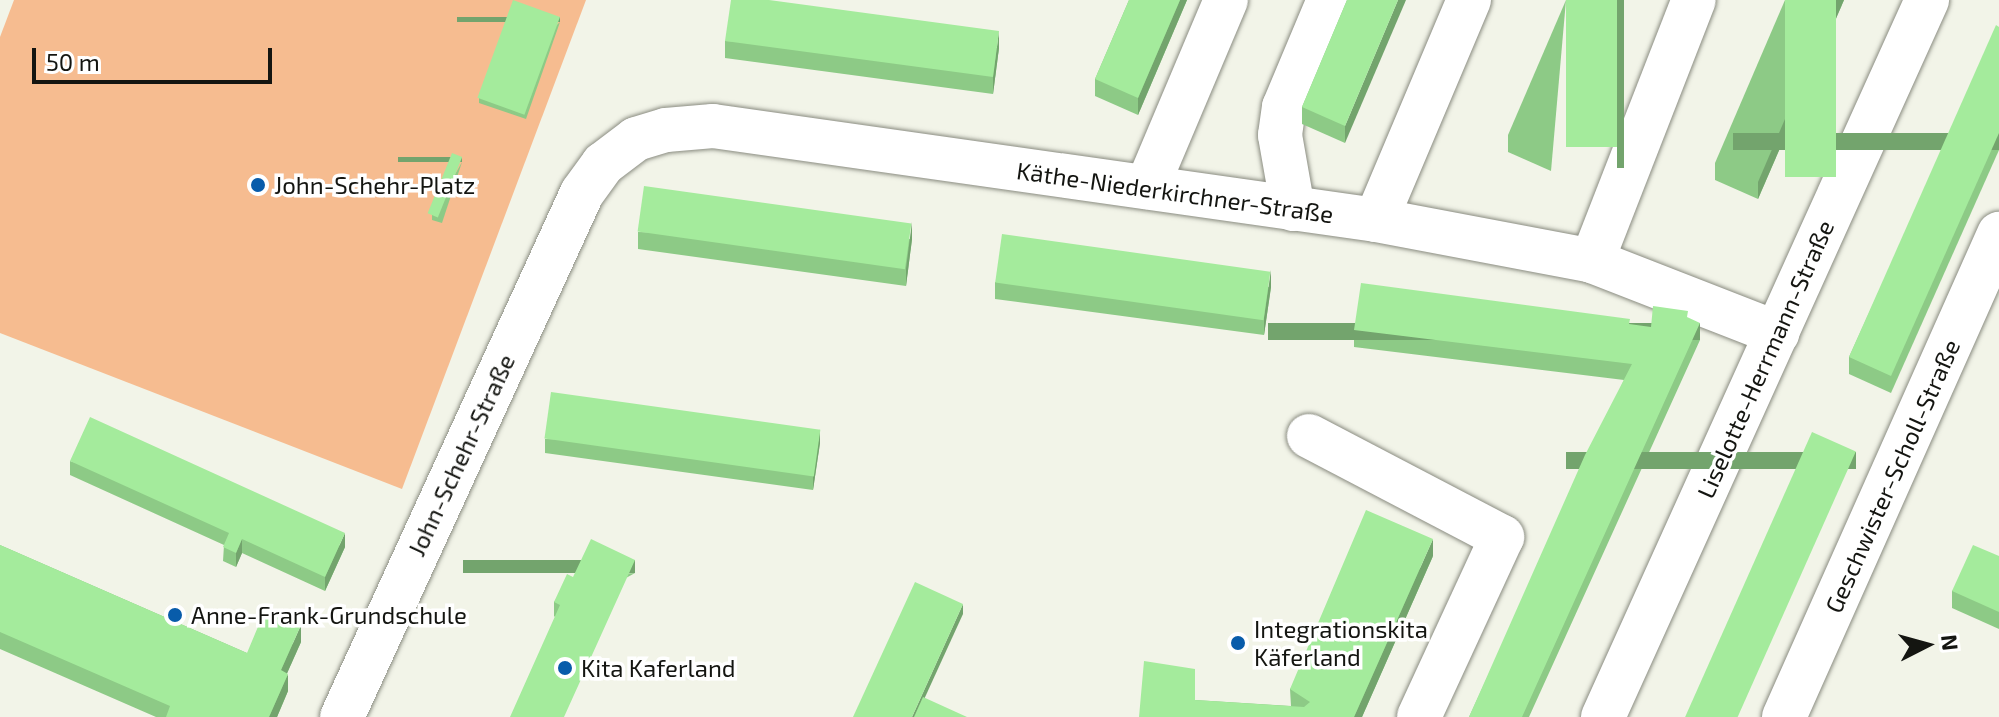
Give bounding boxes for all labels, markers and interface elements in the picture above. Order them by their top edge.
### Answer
scale bar [36,32,276,82]
text: 50 m [46,47,100,76]
street label: Käthe-Niederkirchner-Straße [1015,156,1335,228]
place label: John-Schehr-Platz [274,171,475,199]
marker: John-Schehr-Platz [249,176,267,194]
street label: Liselotte-Herrmann-Straße [1691,216,1839,502]
street label: Geschwister-Scholl-Straße [1819,335,1965,617]
street label: John-Schehr-Straße [402,349,520,561]
place label: Anne-Frank-Grundschule [191,601,467,629]
north arrow [1887,605,1967,685]
marker: Anne-Frank-Grundschule [166,606,184,624]
place label: Integrationskita Käferland [1254,615,1428,671]
text: N [1937,633,1965,652]
marker: Integrationskita Käferland [1229,634,1247,652]
place label: Kita Kaferland [581,654,736,682]
marker: Kita Kaferland [556,659,574,677]

